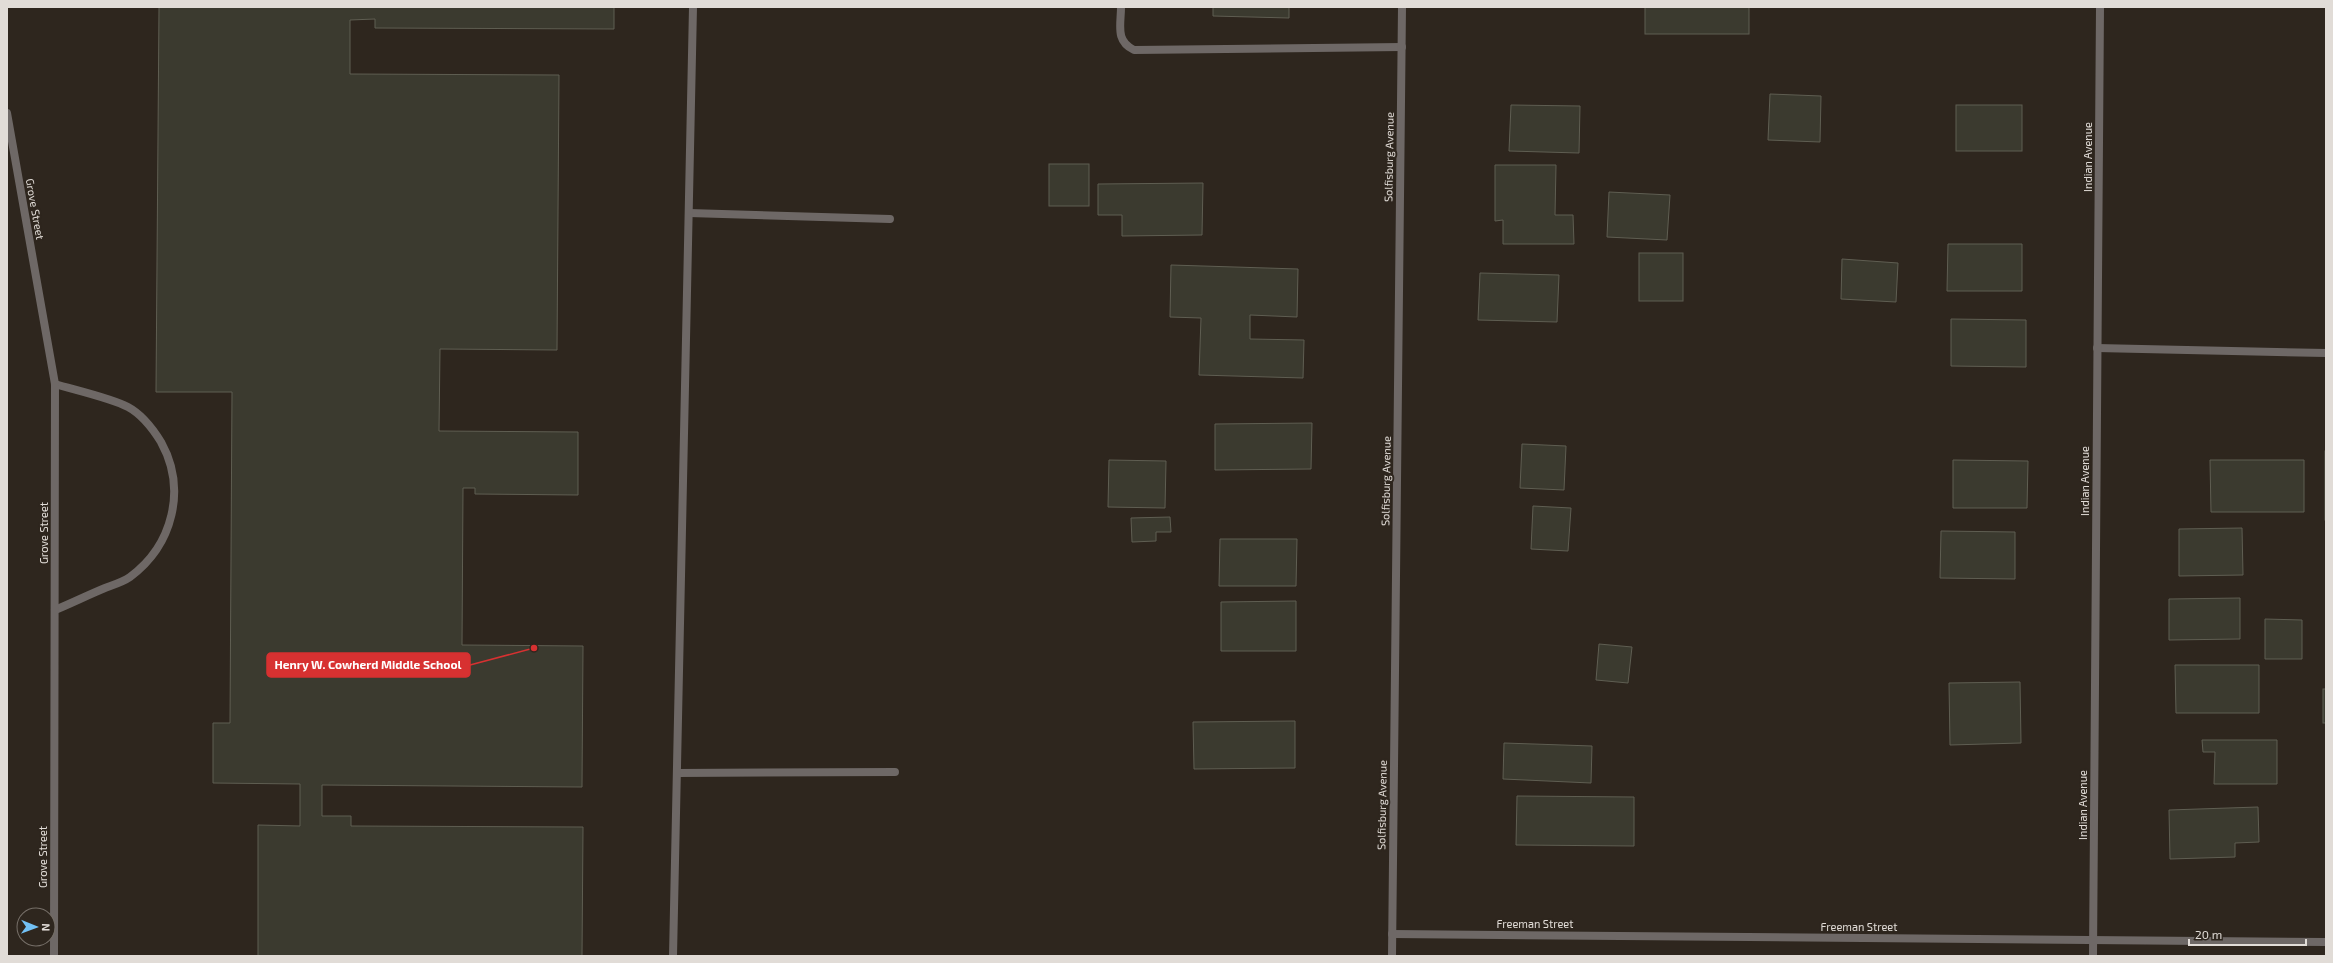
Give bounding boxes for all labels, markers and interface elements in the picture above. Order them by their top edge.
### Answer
street label: Solfisburg Avenue [1381,112,1396,202]
street label: Indian Avenue [2081,122,2094,192]
street label: Grove Street [24,177,47,241]
street label: Solfisburg Avenue [1378,436,1393,526]
street label: Indian Avenue [2078,446,2091,516]
street label: Grove Street [37,502,50,564]
callout: Henry W. Cowherd Middle School [267,653,470,677]
text: Henry W. Cowherd Middle School [275,657,461,672]
street label: Solfisburg Avenue [1374,760,1389,850]
street label: Indian Avenue [2076,770,2089,840]
street label: Grove Street [36,826,49,888]
north arrow [16,907,56,947]
street label: Freeman Street [1497,917,1573,930]
street label: Freeman Street [1821,920,1897,933]
scale bar [2189,921,2306,947]
text: N [40,923,53,931]
text: 20 m [2195,927,2222,941]

